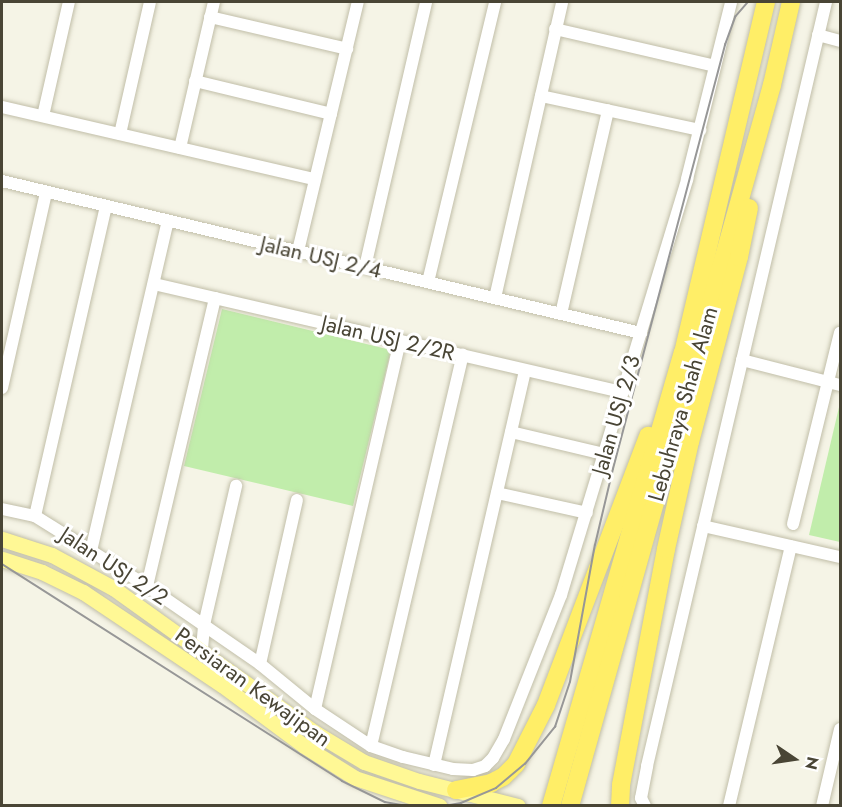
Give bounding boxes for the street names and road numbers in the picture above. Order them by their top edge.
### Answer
street label: Jalan USJ 2/4 [258,230,384,284]
street label: Lebuhraya Shah Alam [643,304,723,504]
street label: Jalan USJ 2/2R [319,310,457,366]
street label: Jalan USJ 2/3 [586,352,646,478]
street label: Jalan USJ 2/2 [55,521,173,611]
street label: Persiaran Kewajipan [170,622,336,752]

